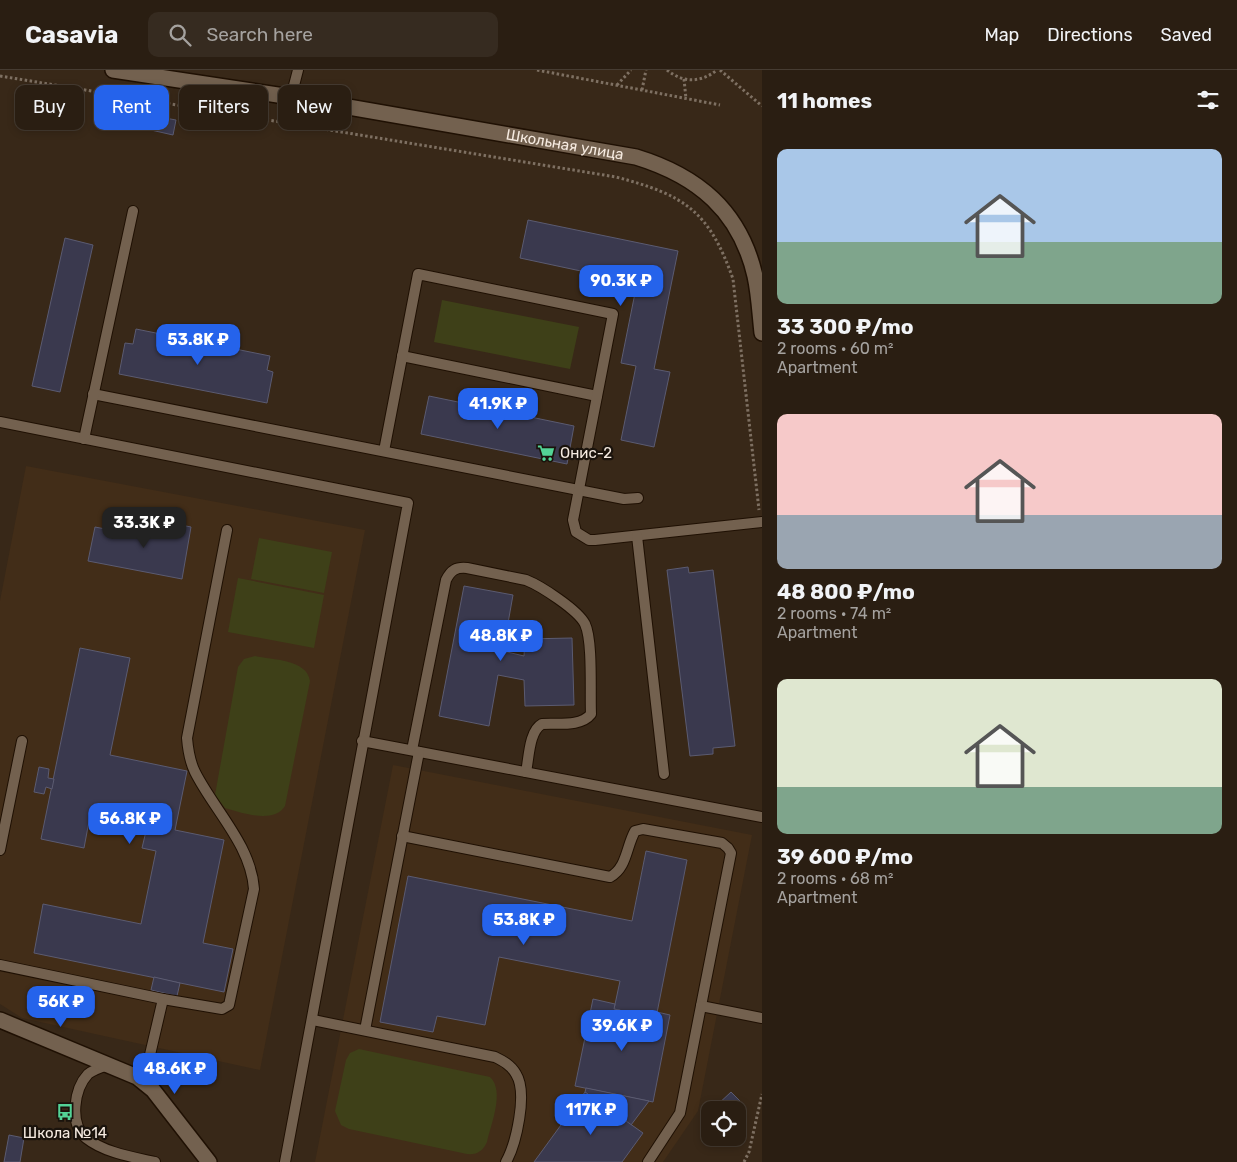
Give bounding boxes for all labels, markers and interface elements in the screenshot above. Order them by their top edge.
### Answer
search box [148,12,498,57]
text: Casavia [25,21,118,49]
icon: search [166,21,194,49]
text: Search here [206,23,313,46]
text: Map [984,24,1019,46]
text: Directions [1047,24,1133,46]
text: Saved [1161,24,1212,46]
chip: Buy [15,85,84,130]
chip: Rent [94,85,169,130]
chip: Filters [179,85,268,130]
chip: New [278,85,351,130]
icon: filters [1194,86,1222,114]
text: 11 homes [777,88,872,113]
street label: Школьная улица [505,126,625,164]
icon: home [955,181,1045,271]
pin: 90.3K ₽ [575,264,667,307]
text: 90.3K ₽ [590,271,652,290]
text: 33 300 ₽/mo [777,314,914,339]
pin: 53.8K ₽ [152,324,244,366]
text: 53.8K ₽ [167,330,229,349]
text: 2 rooms · 60 m² [777,339,894,358]
text: Apartment [777,358,857,377]
pin: 41.9K ₽ [452,388,544,430]
text: 41.9K ₽ [469,394,527,413]
supermarket icon: Онис-2 [536,443,556,463]
place label: Онис-2 [560,444,612,462]
icon: home [955,446,1045,536]
pin: 33.3K ₽ [98,506,190,549]
text: 33.3K ₽ [113,513,175,532]
text: 48 800 ₽/mo [777,579,915,604]
text: 2 rooms · 74 m² [777,604,891,623]
pin: 48.8K ₽ [455,620,547,662]
text: Apartment [777,623,857,642]
text: 48.8K ₽ [470,626,532,645]
icon: home [955,711,1045,801]
pin: 56.8K ₽ [84,802,176,845]
text: 56.8K ₽ [99,809,161,828]
text: 39 600 ₽/mo [777,844,913,869]
text: 2 rooms · 68 m² [777,869,894,888]
text: Apartment [777,888,857,907]
pin: 53.8K ₽ [478,904,570,946]
text: 53.8K ₽ [493,910,555,929]
pin: 56K ₽ [26,986,96,1028]
text: 56K ₽ [38,992,84,1011]
pin: 39.6K ₽ [576,1010,668,1052]
text: 39.6K ₽ [592,1016,652,1035]
pin: 48.6K ₽ [129,1052,221,1095]
text: 48.6K ₽ [144,1059,206,1078]
pin: 117K ₽ [550,1094,632,1136]
text: 117K ₽ [566,1100,616,1119]
map controls [701,1101,746,1146]
button: locate [701,1101,746,1146]
bus stop icon: Школа №14 [55,1102,75,1122]
place label: Школа №14 [23,1124,107,1142]

